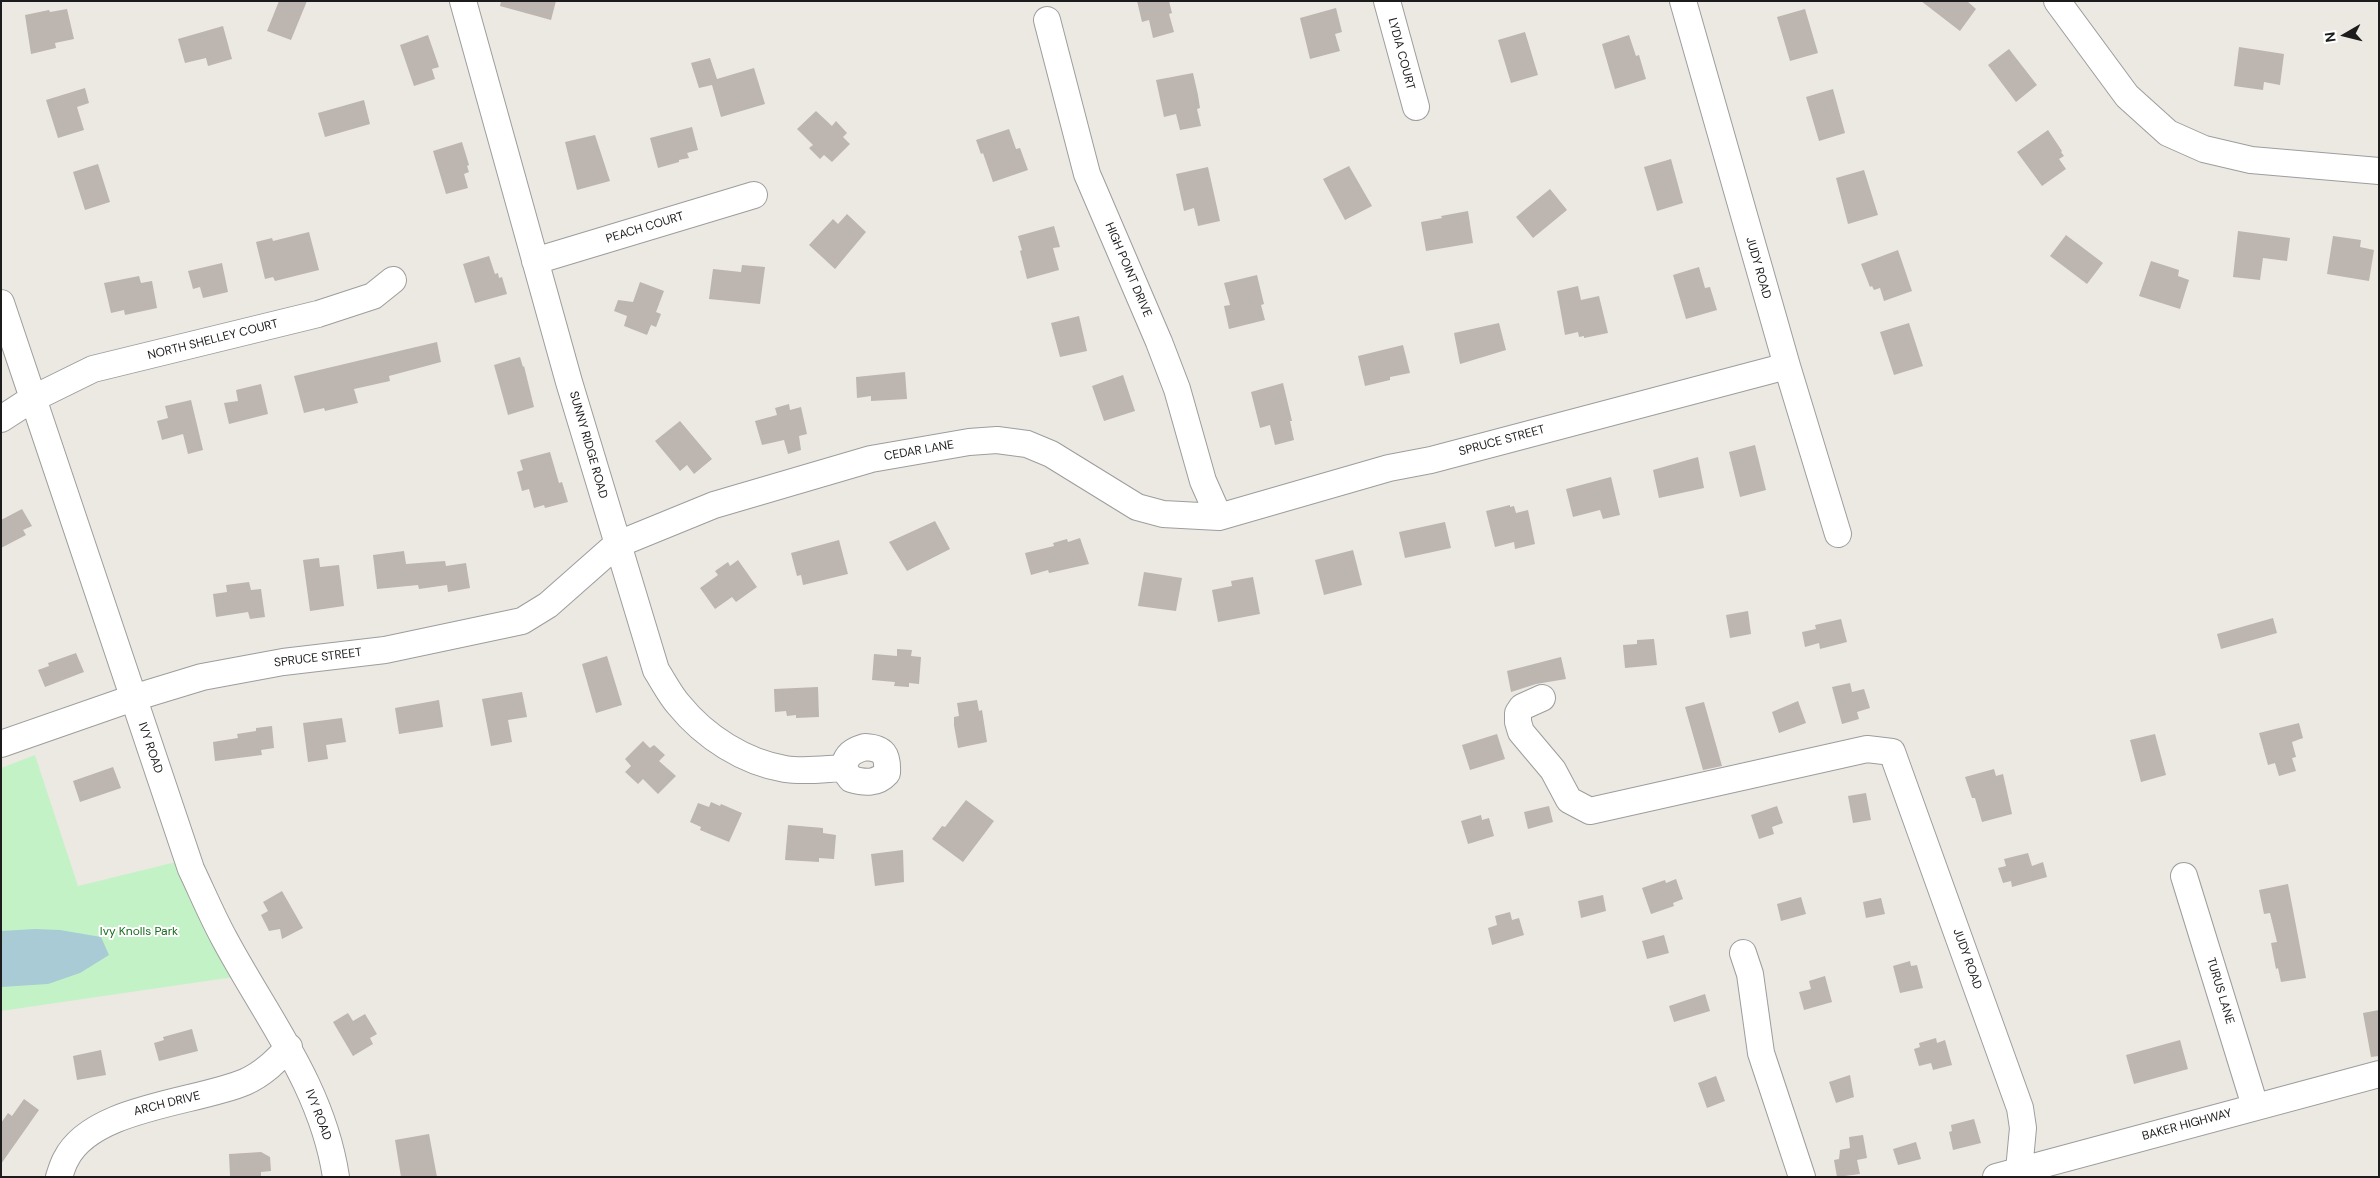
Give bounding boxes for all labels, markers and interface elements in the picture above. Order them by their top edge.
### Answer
north arrow [2320,10,2370,60]
street label: LYDIA COURT [1384,16,1418,92]
text: N [2321,31,2340,43]
street label: PEACH COURT [604,209,686,247]
street label: HIGH POINT DRIVE [1102,220,1154,320]
street label: JUDY ROAD [1742,235,1774,301]
street label: NORTH SHELLEY COURT [146,317,280,363]
street label: SUNNY RIDGE ROAD [566,390,610,500]
street label: SPRUCE STREET [1457,423,1547,459]
street label: CEDAR LANE [883,438,955,464]
street label: SPRUCE STREET [273,645,363,671]
street label: IVY ROAD [135,721,165,775]
park label: Ivy Knolls Park [100,925,178,939]
street label: JUDY ROAD [1949,927,1985,991]
street label: TURUS LANE [2203,956,2237,1026]
street label: IVY ROAD [302,1088,334,1142]
street label: ARCH DRIVE [132,1089,202,1119]
street label: BAKER HIGHWAY [2141,1106,2233,1144]

